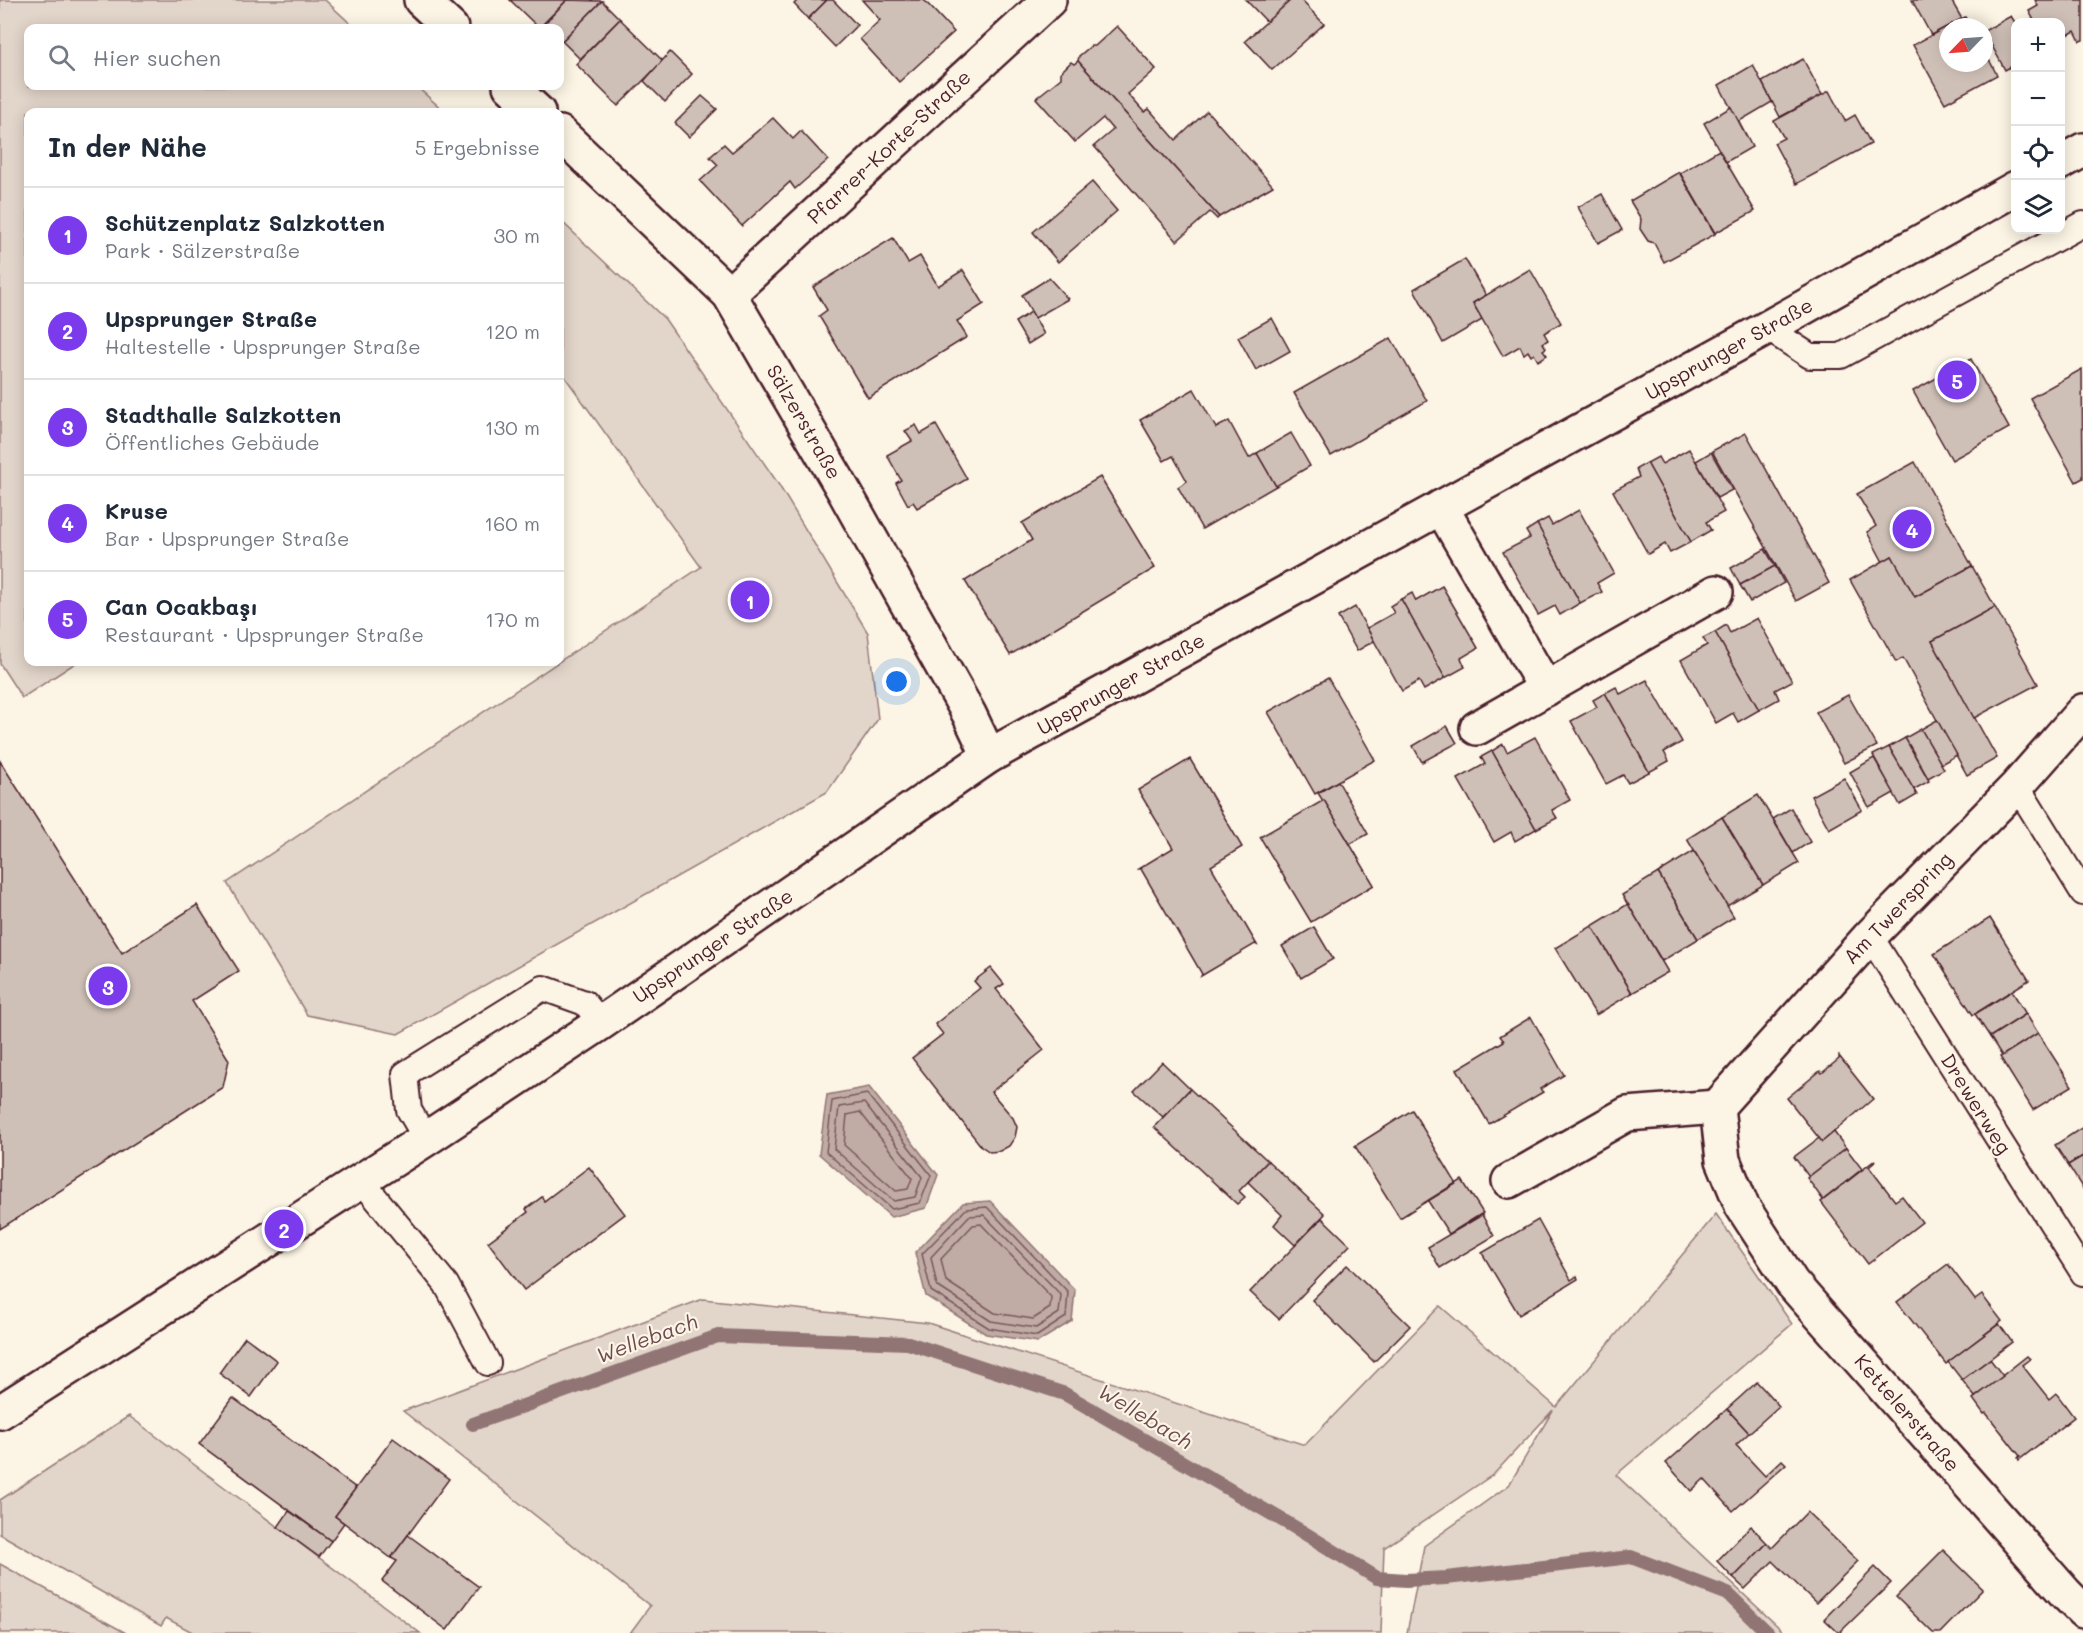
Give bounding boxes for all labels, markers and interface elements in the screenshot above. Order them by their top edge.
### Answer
north arrow [1939,18,1993,72]
map controls [2011,18,2065,234]
button: + [2011,18,2065,72]
search box [24,24,564,90]
icon: search [45,41,78,74]
text: Hier suchen [93,43,221,72]
street label: Pfarrer-Korte-Straße [801,64,976,229]
button: − [2011,72,2065,126]
button: locate [2011,126,2065,180]
text: In der Nähe [48,130,207,164]
text: 5 Ergebnisse [415,134,540,160]
button: layers [2011,180,2065,234]
text: Schützenplatz Salzkotten [105,208,385,237]
text: 1 [63,222,72,248]
text: 30 m [494,222,540,248]
text: Park · Sälzerstraße [105,237,300,263]
street label: Upsprunger Straße [1640,291,1817,405]
text: Upsprunger Straße [105,304,317,333]
text: 2 [62,318,73,344]
text: 120 m [485,318,540,344]
text: Haltestelle · Upsprunger Straße [105,333,421,359]
pin: 5 [1938,358,1976,403]
street label: Sälzerstraße [762,359,848,484]
text: Stadthalle Salzkotten [105,400,341,429]
text: 3 [62,414,74,440]
text: 130 m [485,414,540,440]
text: Öffentliches Gebäude [105,429,320,455]
text: Kruse [105,496,168,525]
pin: 4 [1892,506,1932,552]
text: 4 [61,510,74,536]
text: 160 m [484,510,540,536]
text: Bar · Upsprunger Straße [105,525,349,551]
pin: 1 [730,578,770,622]
text: Can Ocakbaşı [105,592,258,621]
text: 5 [62,606,73,632]
text: 170 m [485,606,540,632]
text: Restaurant · Upsprunger Straße [105,621,424,647]
street label: Upsprunger Straße [1032,626,1209,740]
your location [882,667,911,696]
street label: Am Twerspring [1837,846,1957,969]
street label: Upsprunger Straße [627,882,798,1008]
pin: 3 [88,964,128,1008]
street label: Drewerweg [1936,1048,2018,1159]
pin: 2 [264,1206,304,1252]
water label: Wellebach [592,1307,701,1368]
street label: Kettelerstraße [1849,1348,1966,1477]
water label: Wellebach [1094,1377,1198,1455]

